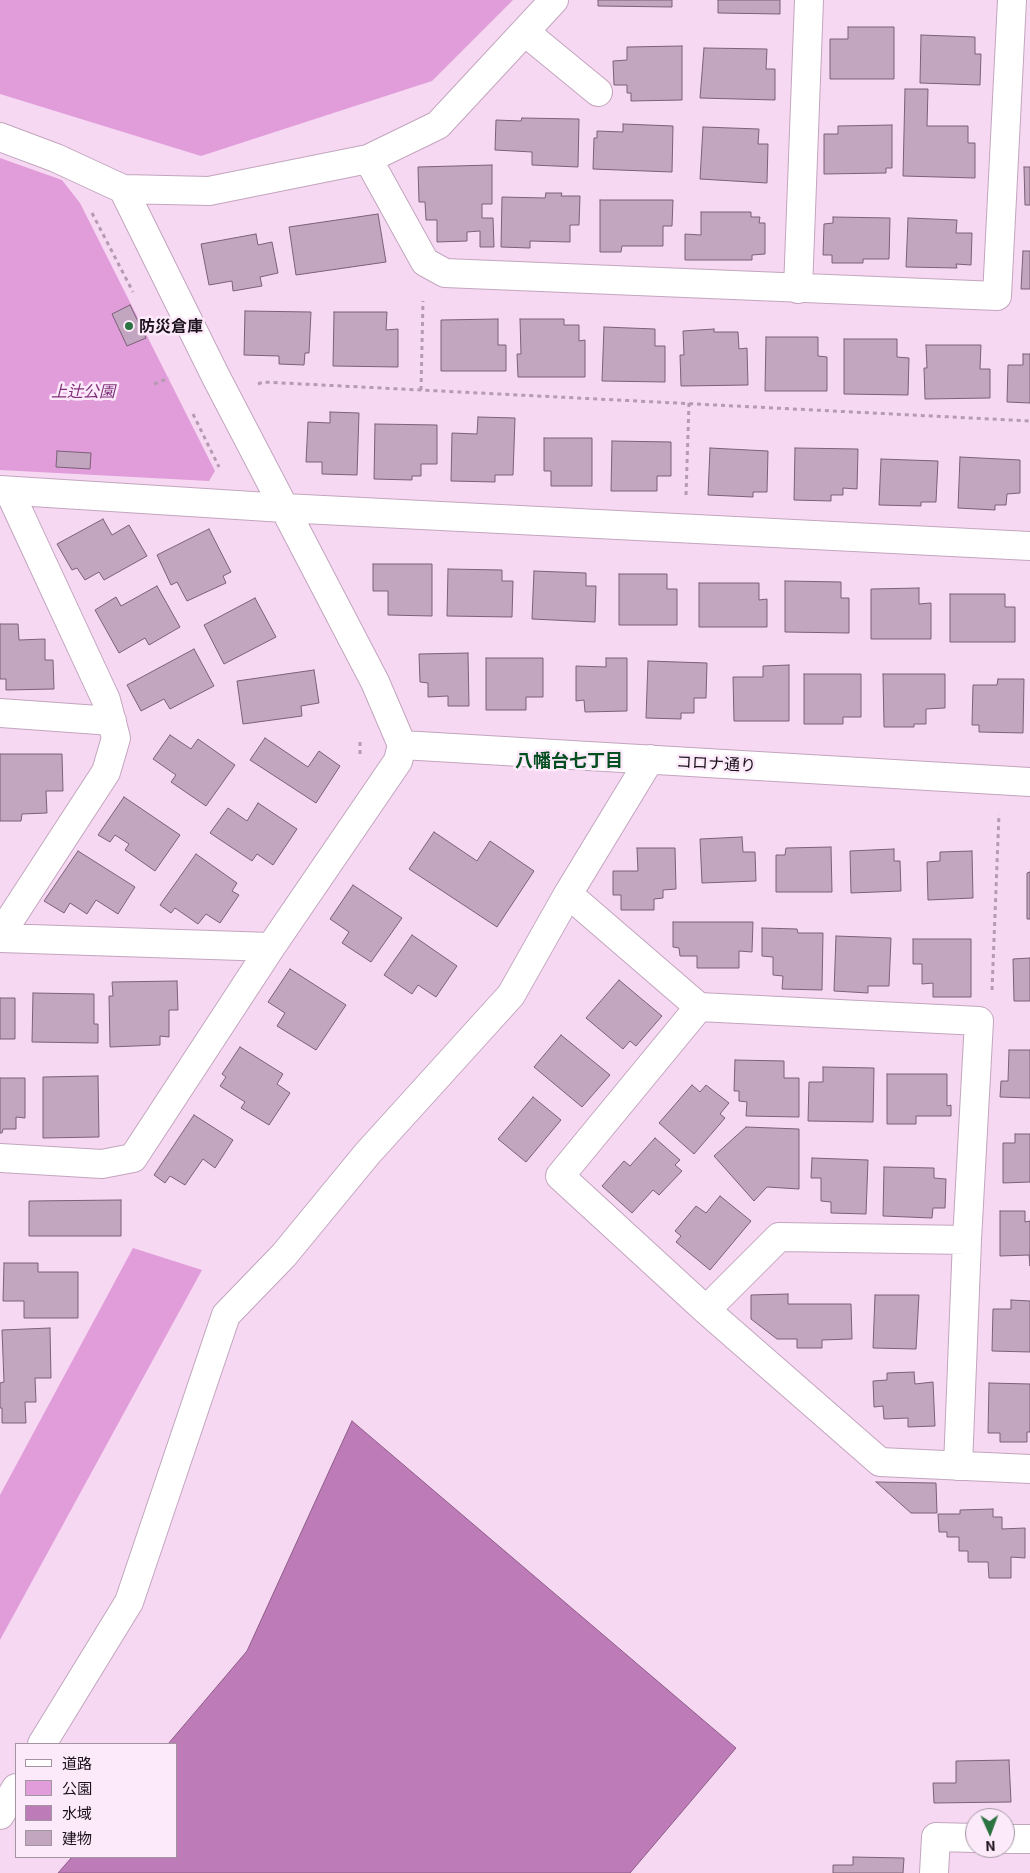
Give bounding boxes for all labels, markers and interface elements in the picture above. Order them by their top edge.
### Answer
place label: 防災倉庫 [139,316,203,336]
marker: 防災倉庫 [123,320,135,332]
park label: 上辻公園 [51,381,115,401]
district label: 八幡台七丁目 [515,749,623,771]
street label: コロナ通り [676,751,756,775]
legend [15,1743,178,1858]
text: 道路 [62,1752,92,1773]
text: 公園 [62,1777,92,1798]
text: 水域 [62,1802,92,1823]
north arrow [965,1808,1015,1858]
text: 建物 [62,1827,92,1848]
text: N [985,1837,996,1857]

